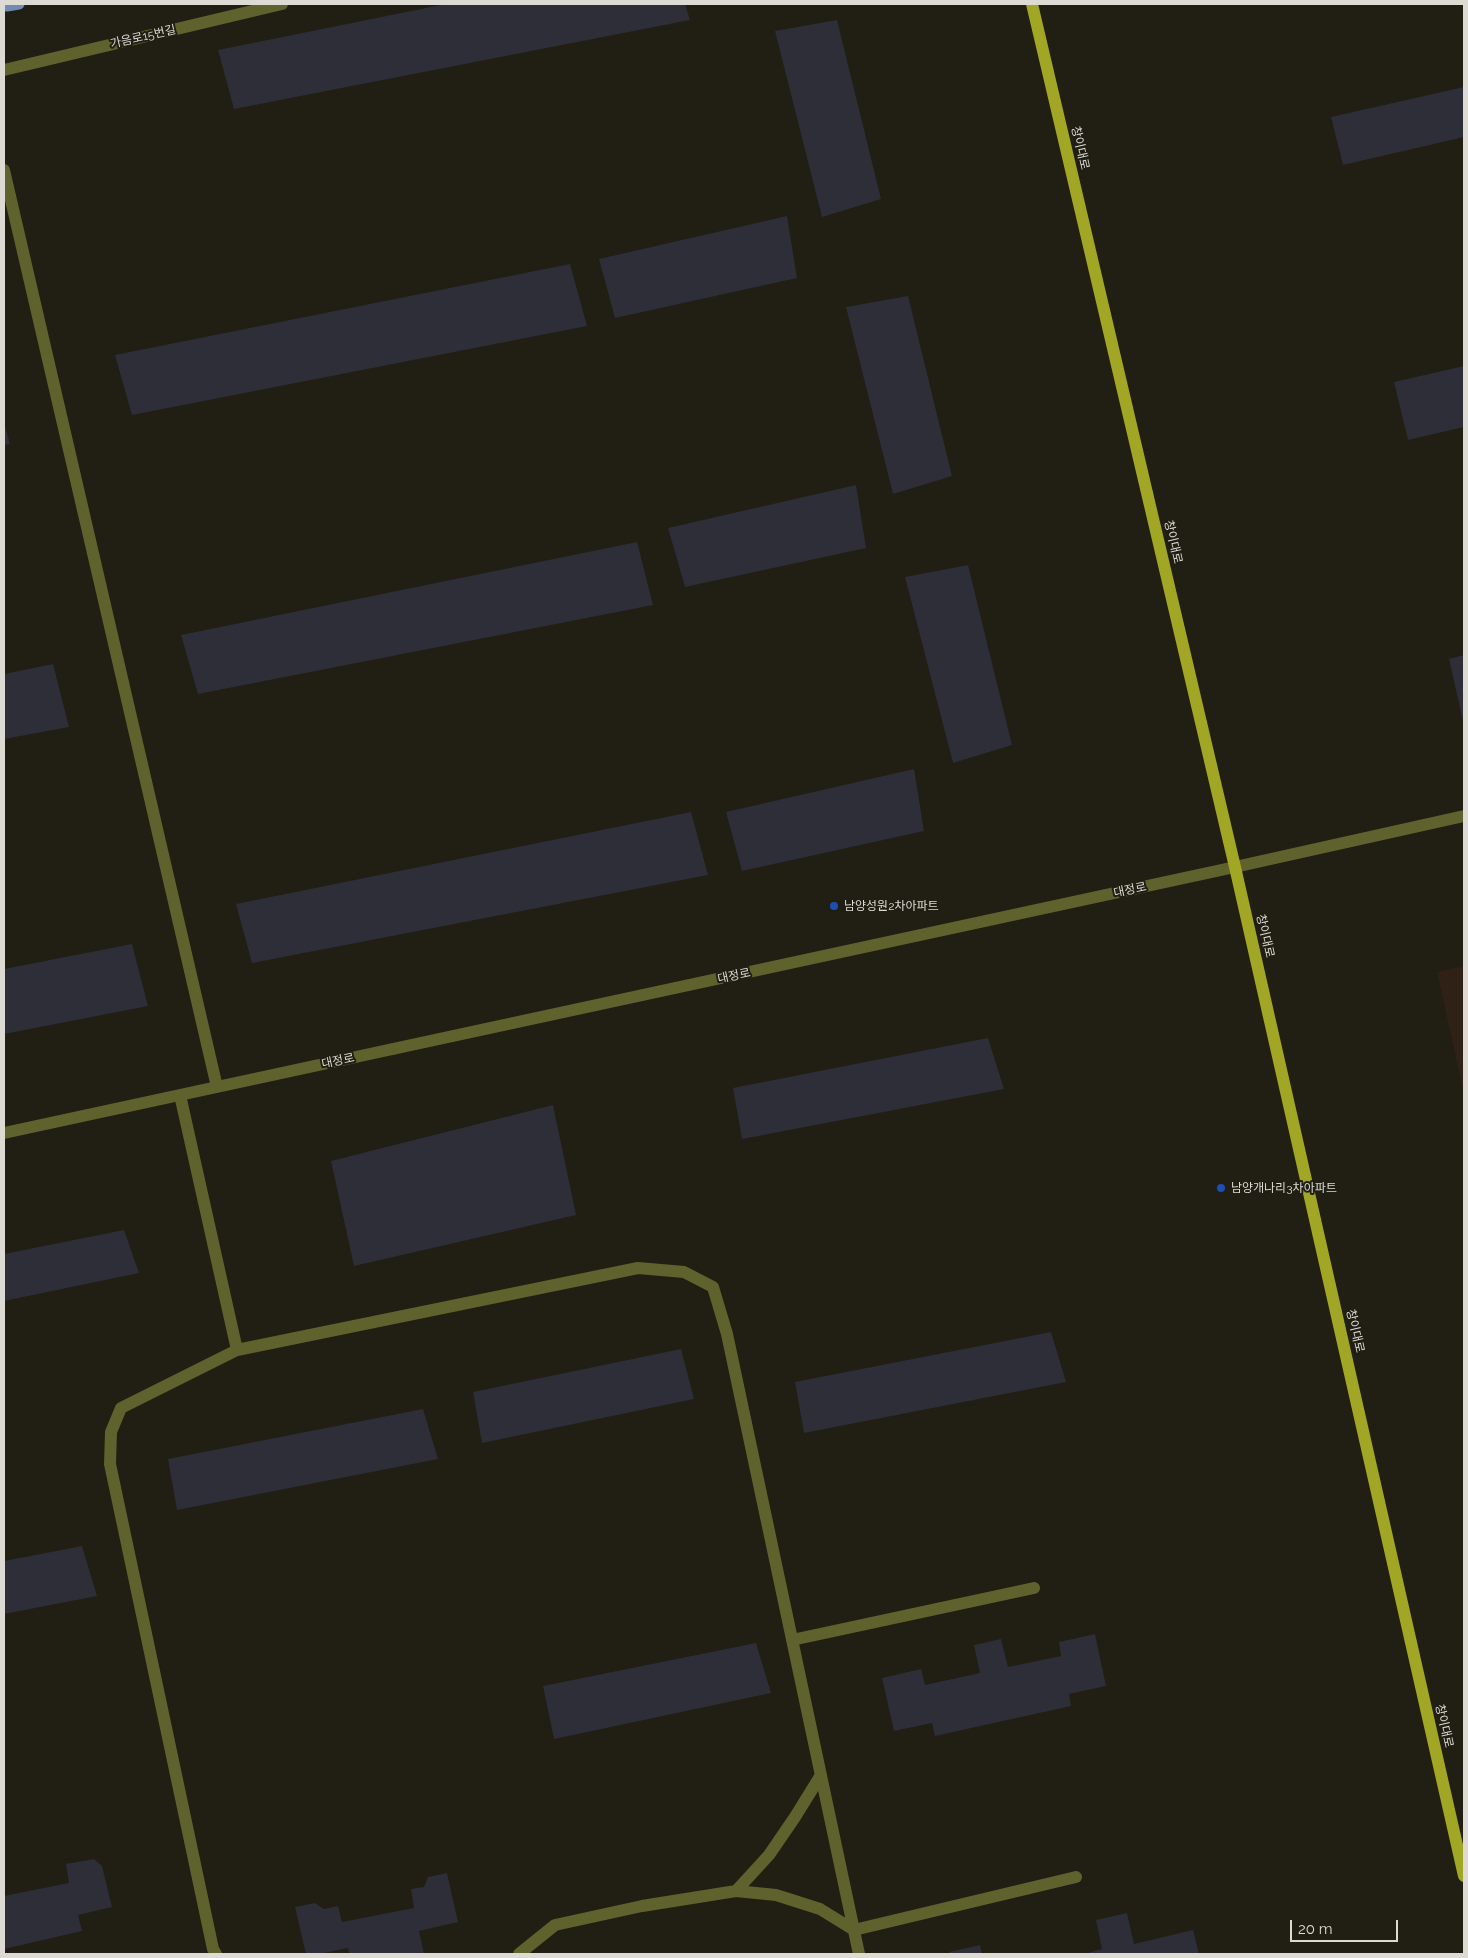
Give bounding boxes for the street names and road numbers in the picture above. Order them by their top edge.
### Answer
street label: 가음로15번길 [109,22,177,52]
street label: 창이대로 [1068,125,1092,171]
street label: 창이대로 [1161,519,1185,565]
street label: 대정로 [1112,880,1148,900]
street label: 창이대로 [1253,913,1277,959]
street label: 대정로 [716,966,752,986]
street label: 대정로 [320,1051,356,1071]
street label: 창이대로 [1343,1308,1367,1354]
street label: 창이대로 [1432,1703,1456,1749]

